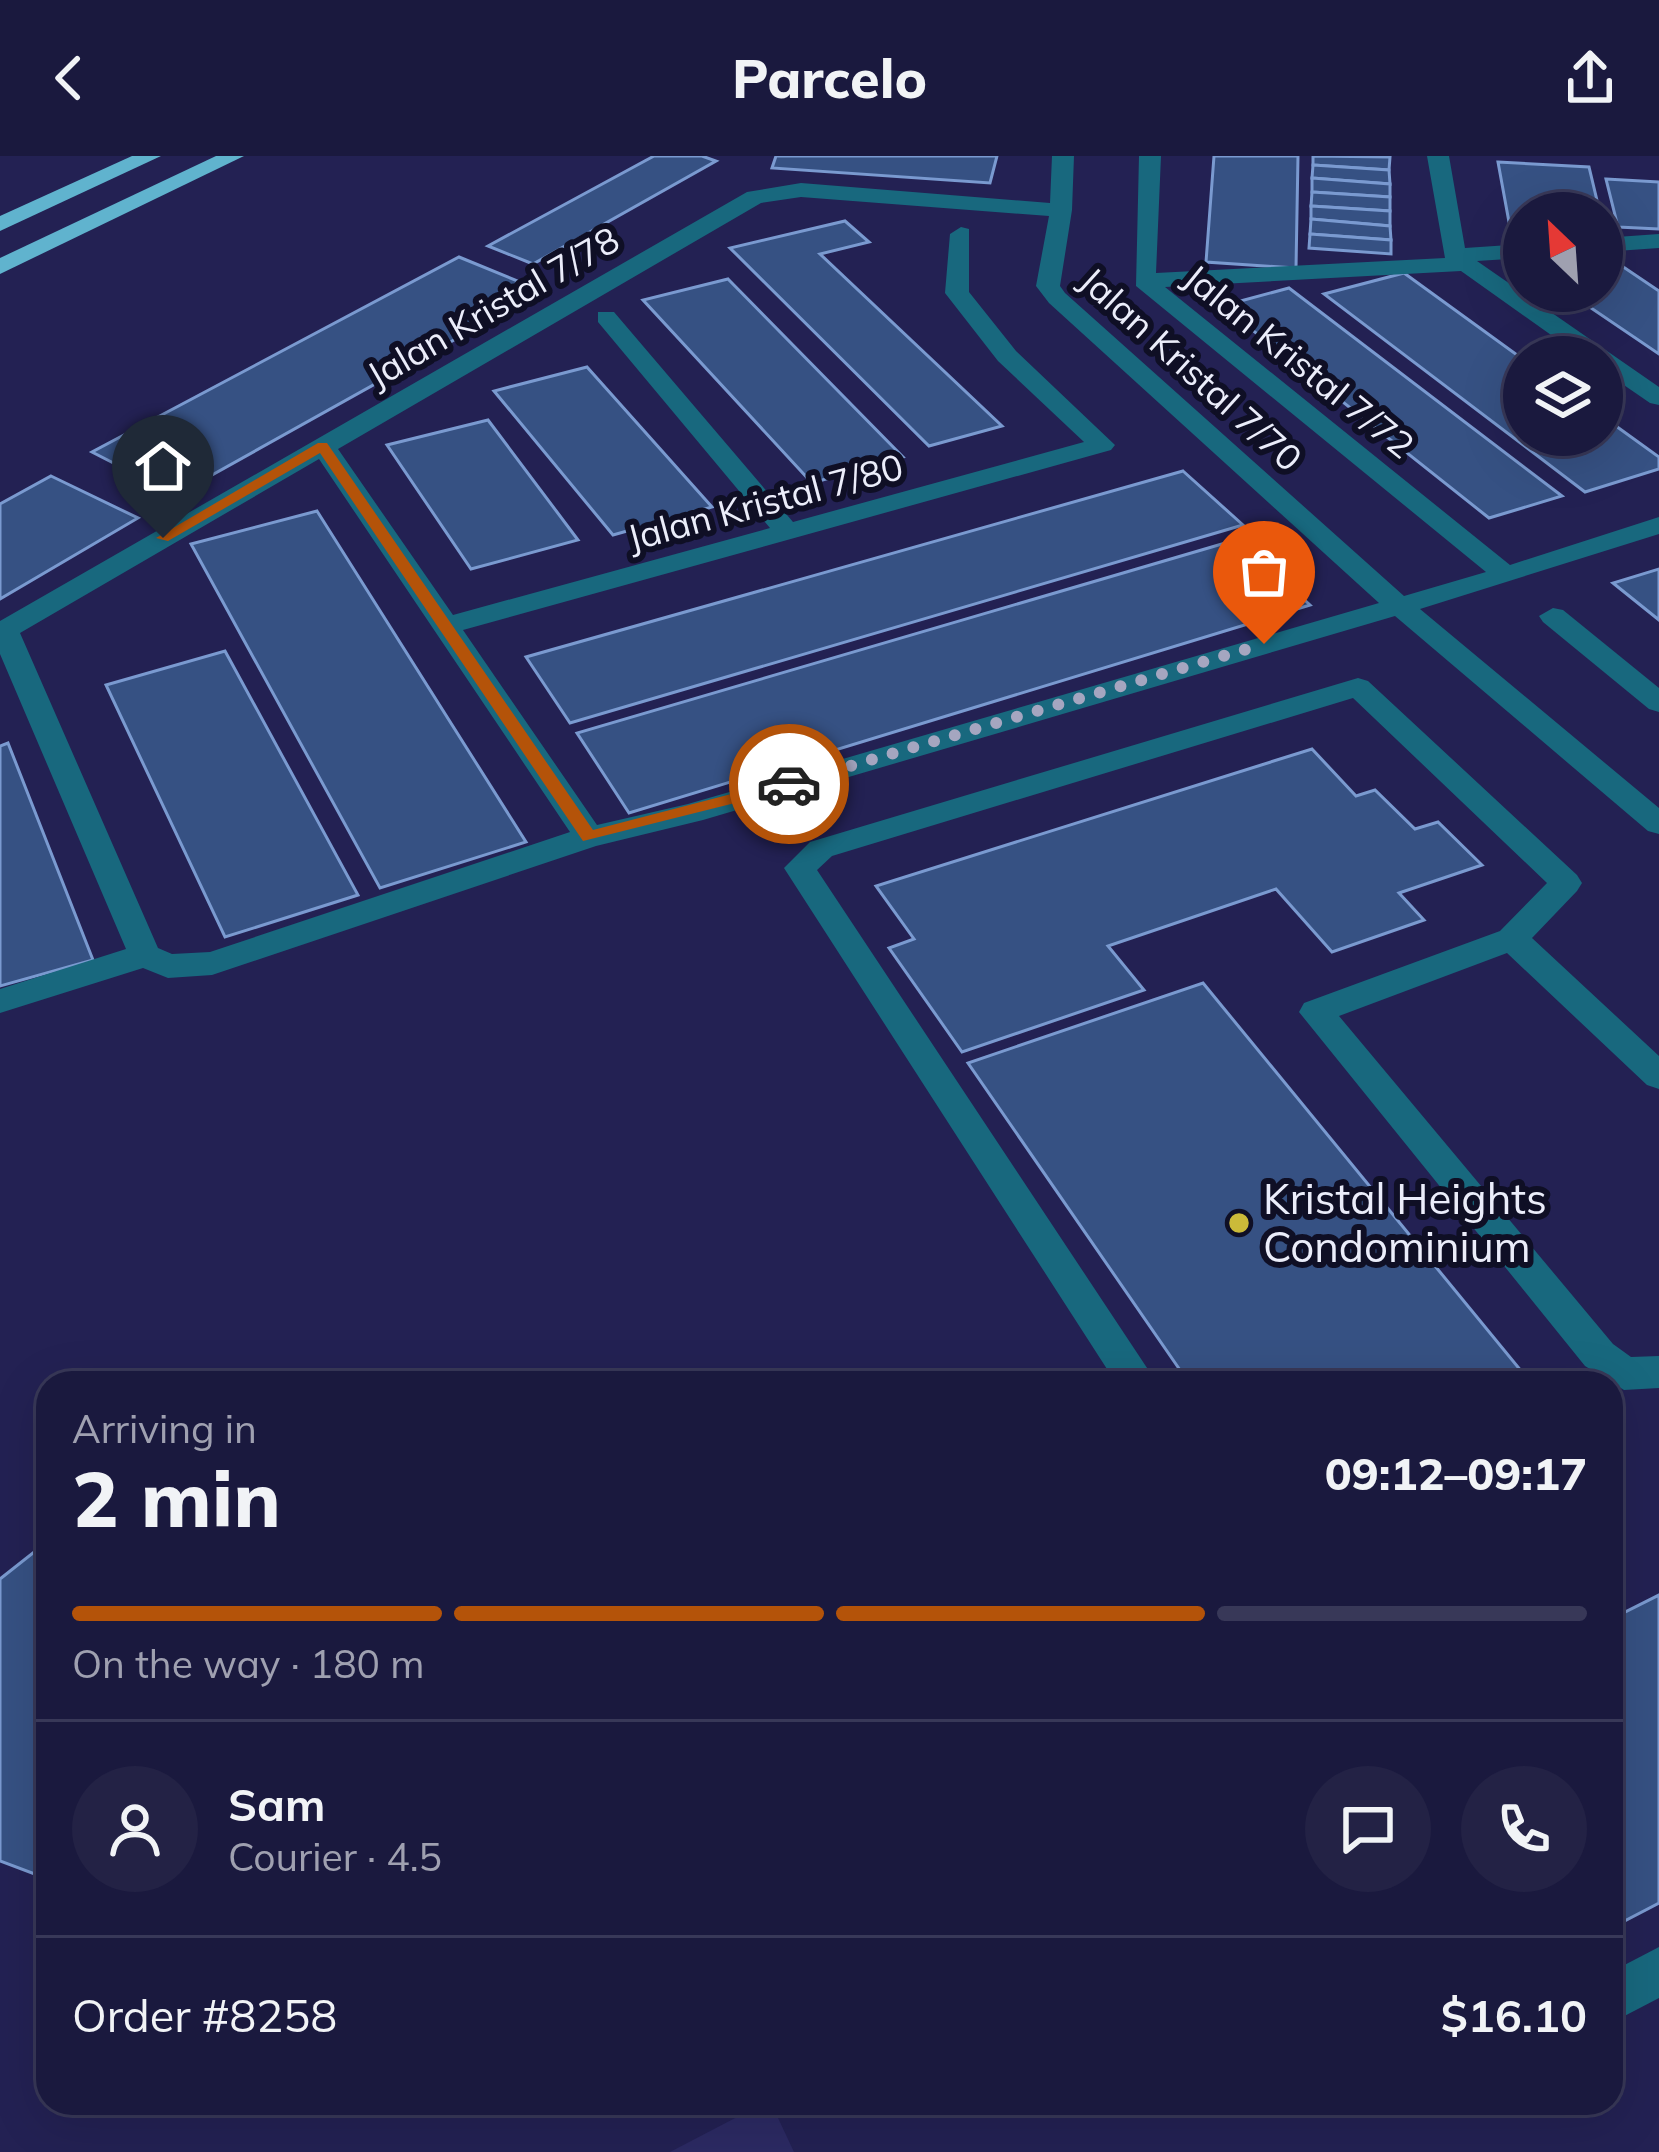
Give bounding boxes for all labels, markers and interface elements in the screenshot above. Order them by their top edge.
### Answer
text: Parcelo [732,44,927,112]
icon: back [36,45,102,111]
icon: share [1557,45,1623,111]
north arrow [1503,192,1623,312]
map controls [1503,192,1623,456]
street label: Jalan Kristal 7/78 [359,216,627,397]
street label: Jalan Kristal 7/72 [1175,254,1424,467]
street label: Jalan Kristal 7/70 [1071,257,1312,480]
button: layers [1503,336,1623,456]
pin [112,415,214,538]
icon: home [130,433,196,499]
street label: Jalan Kristal 7/80 [622,443,908,560]
pin [1213,521,1315,644]
icon: bag [1231,539,1297,605]
courier [729,724,849,844]
icon: car [756,751,822,817]
place label: Kristal Heights Condominium [1263,1172,1547,1273]
marker: Kristal Heights Condominium [1226,1210,1252,1236]
text: Arriving in [72,1404,257,1453]
text: 09:12–09:17 [1325,1445,1587,1501]
text: 2 min [72,1449,281,1547]
text: On the way · 180 m [72,1639,424,1688]
button: person [72,1766,198,1892]
button: chat [1305,1766,1431,1892]
button: phone [1461,1766,1587,1892]
text: Sam [228,1776,325,1832]
text: Courier · 4.5 [228,1832,442,1881]
text: Order #8258 [72,1987,337,2043]
text: $16.10 [1441,1987,1587,2043]

